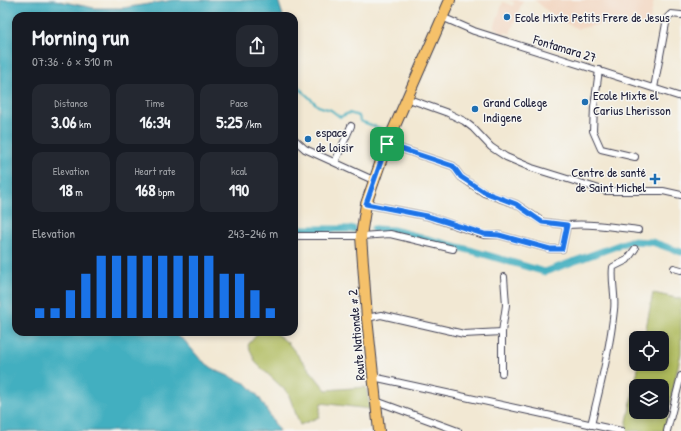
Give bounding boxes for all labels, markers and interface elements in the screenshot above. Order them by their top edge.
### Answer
place label: Ecole Mixte Petits Frere de Jesus [515,8,670,26]
marker: Ecole Mixte Petits Frere de Jesus [502,12,512,22]
text: Morning run [32,22,129,52]
button: share [236,25,278,67]
street label: Fontamara 27 [530,30,599,66]
text: 07:36 · 6 × 510 m [32,52,112,70]
place label: Ecole Mixte el Carius Lherisson [593,86,671,119]
place label: Grand College Indigene [483,93,547,126]
text: Distance [54,96,88,110]
text: Time [145,96,165,110]
text: Pace [230,96,248,110]
marker: Ecole Mixte el Carius Lherisson [580,97,590,107]
marker: Grand College Indigene [470,104,480,114]
text: 3.06 [51,110,77,133]
text: 16:34 [140,110,170,133]
text: 5:25 [216,110,243,133]
text: km [77,117,91,131]
text: /km [243,117,262,131]
place label: espace de loisir [316,123,354,156]
pin [370,127,404,161]
icon: arrive [376,133,398,155]
marker: espace de loisir [303,134,313,144]
place label: Centre de santé de Saint Michel [571,163,647,196]
text: Elevation [53,164,89,178]
text: Heart rate [134,164,176,178]
text: kcal [231,164,247,178]
marker: Centre de santé de Saint Michel [649,173,661,185]
text: 18 [59,178,73,201]
text: 168 [135,178,156,201]
text: 190 [229,178,249,201]
text: m [73,185,83,199]
text: bpm [156,185,175,199]
text: Elevation [32,224,75,242]
text: 243–246 m [228,224,278,242]
street label: Route Nationale # 2 [343,289,369,381]
map controls [629,331,669,419]
button: locate [629,331,669,371]
button: layers [629,379,669,419]

